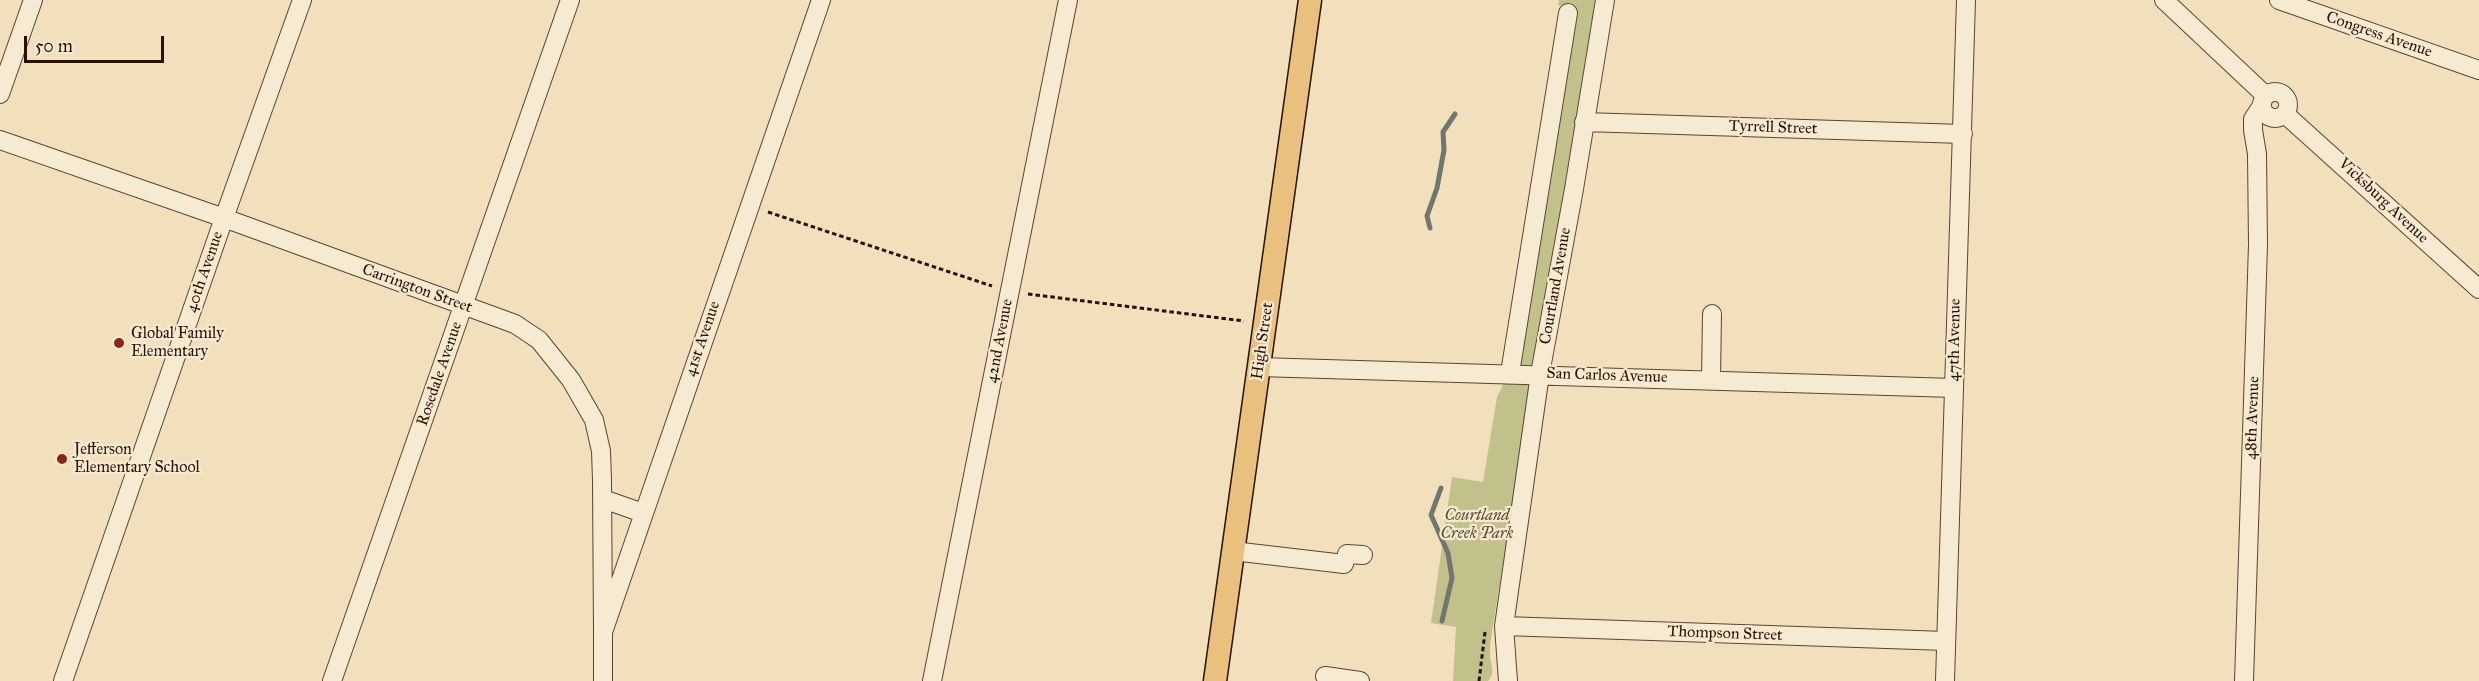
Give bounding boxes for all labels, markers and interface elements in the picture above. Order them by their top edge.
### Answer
street label: Congress Avenue [2323,8,2435,62]
scale bar [27,24,166,62]
text: 50 m [35,35,73,57]
street label: Tyrrell Street [1728,117,1818,139]
street label: Vicksburg Avenue [2334,154,2432,248]
street label: Courtland Avenue [1536,226,1576,346]
street label: 40th Avenue [182,229,228,315]
street label: Carrington Street [359,260,475,318]
street label: 42nd Avenue [982,297,1018,385]
street label: 47th Avenue [1945,298,1965,382]
street label: 41st Avenue [681,299,725,379]
street label: High Street [1248,301,1278,381]
street label: Rosedale Avenue [413,319,467,429]
place label: Global Family Elementary [131,324,224,362]
marker: Global Family Elementary [112,336,126,350]
street label: San Carlos Avenue [1546,364,1668,388]
street label: 48th Avenue [2242,376,2264,460]
place label: Jefferson Elementary School [74,440,200,478]
marker: Jefferson Elementary School [55,452,69,466]
park label: Courtland Creek Park [1441,506,1513,544]
street label: Thompson Street [1667,622,1783,646]

